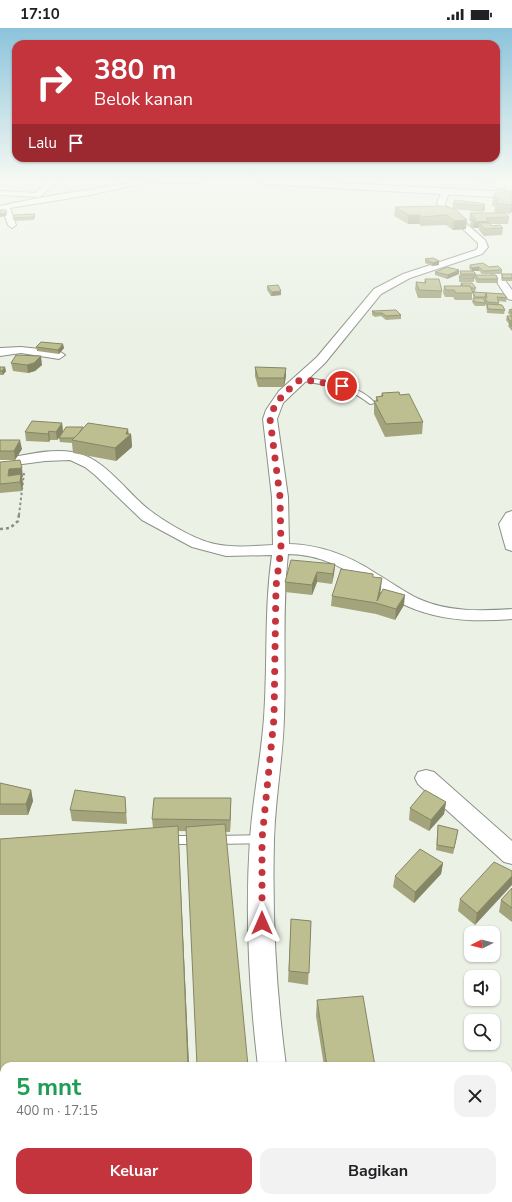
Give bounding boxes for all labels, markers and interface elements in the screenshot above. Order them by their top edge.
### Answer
text: 17:10 [20,4,60,24]
text: 380 m [94,51,177,89]
icon: right [28,56,80,108]
text: Belok kanan [94,87,193,111]
icon: arrive [65,132,87,154]
text: Lalu [28,133,57,153]
pin [325,369,359,403]
icon: arrive [331,375,353,397]
position arrow [241,902,283,944]
north arrow [464,926,500,962]
map controls [464,926,500,1050]
button: sound [464,970,500,1006]
button: search [464,1014,500,1050]
text: 5 mnt [16,1071,81,1103]
button: close [454,1075,496,1117]
text: 400 m · 17:15 [16,1102,98,1120]
button: Keluar [16,1148,252,1194]
button: Bagikan [260,1148,496,1194]

